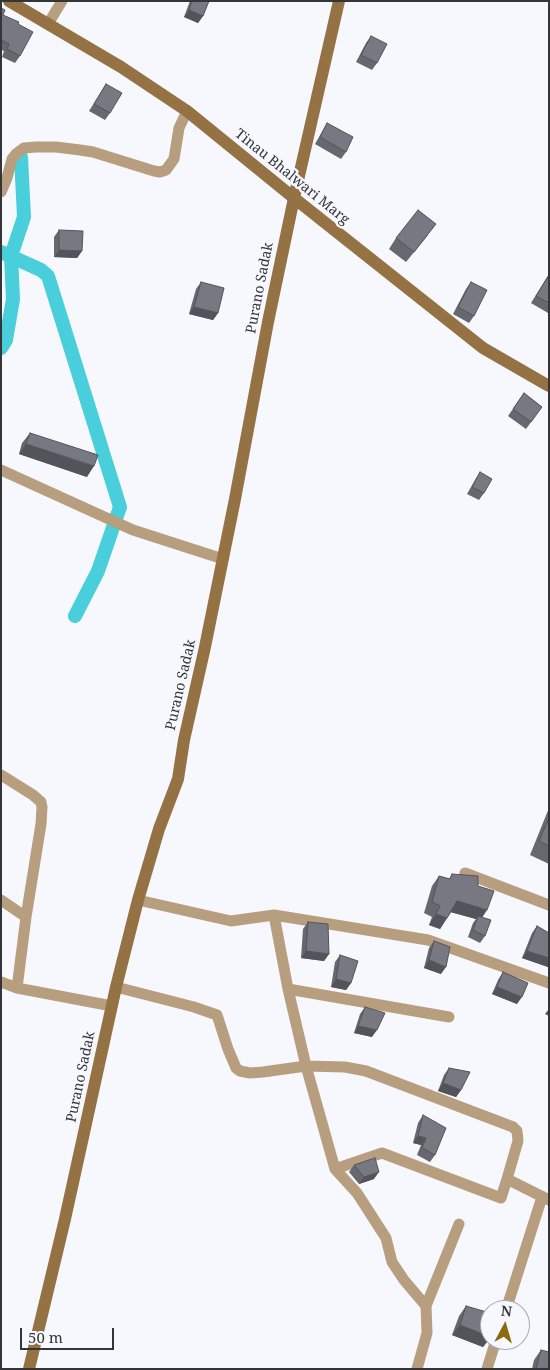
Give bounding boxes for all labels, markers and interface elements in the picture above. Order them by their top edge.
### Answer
street label: Tinau Bhalwari Marg [231,126,353,228]
street label: Purano Sadak [243,241,277,335]
street label: Purano Sadak [162,638,200,732]
street label: Purano Sadak [63,1030,99,1124]
north arrow [480,1300,530,1350]
text: N [500,1301,513,1321]
scale bar [22,1318,116,1350]
text: 50 m [28,1327,63,1347]

